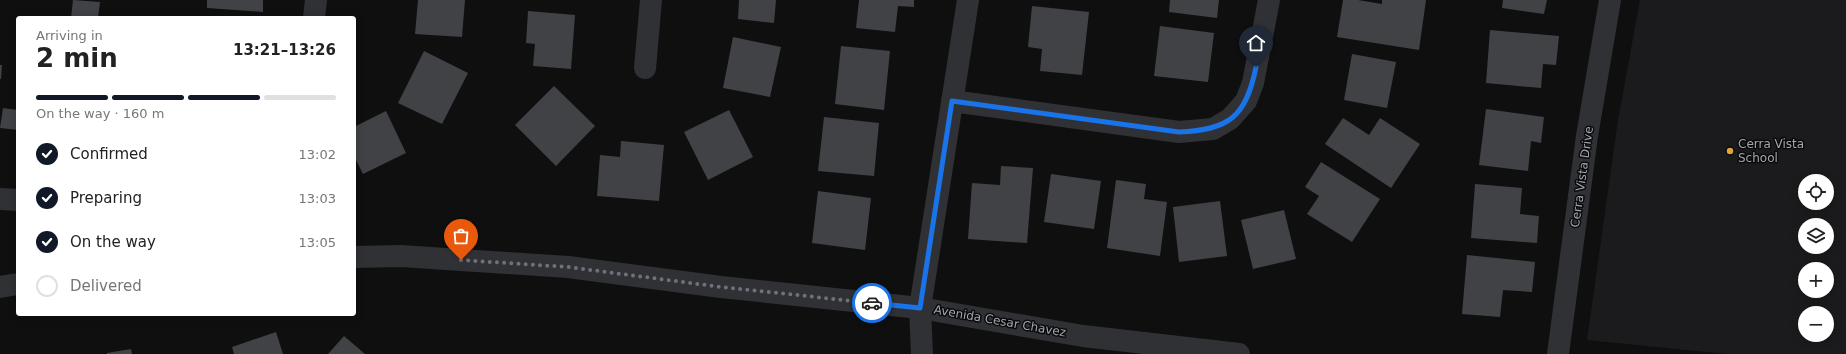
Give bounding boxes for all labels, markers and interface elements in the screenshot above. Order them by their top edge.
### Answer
pin [1239,26,1273,67]
text: Arriving in [36,28,103,43]
icon: home [1245,32,1267,54]
text: 13:21–13:26 [233,41,336,59]
text: 2 min [36,43,118,73]
text: On the way · 160 m [36,106,164,121]
street label: Cerra Vista Drive [1568,126,1596,228]
place label: Cerra Vista School [1738,137,1804,165]
icon: check [36,143,58,165]
text: Confirmed [70,145,148,163]
marker: Cerra Vista School [1725,146,1735,156]
text: 13:02 [299,147,336,162]
map controls [1798,174,1834,342]
button: locate [1798,174,1834,210]
icon: check [36,187,58,209]
text: Preparing [70,189,142,207]
text: 13:03 [299,191,336,206]
button: layers [1798,218,1834,254]
pin [444,219,478,260]
icon: bag [450,225,472,247]
icon: check [36,231,58,253]
text: On the way [70,233,156,251]
text: 13:05 [299,235,336,250]
button: + [1798,262,1834,298]
text: Delivered [70,277,142,295]
courier [852,283,892,323]
icon: car [861,292,883,314]
street label: Avenida Cesar Chavez [933,302,1067,340]
button: − [1798,306,1834,342]

